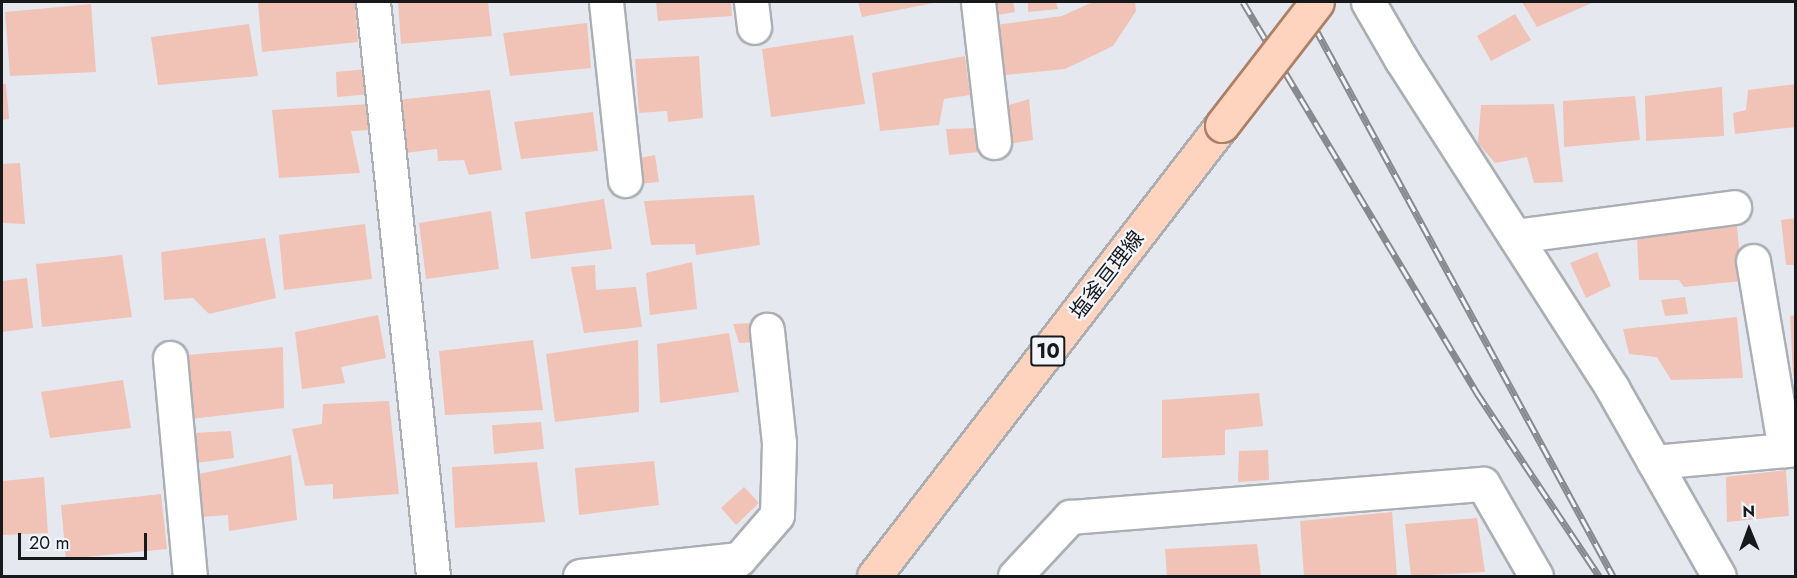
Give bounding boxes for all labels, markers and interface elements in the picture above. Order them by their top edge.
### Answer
street label: 塩釜亘理線 [1065,226,1149,324]
road number: 10 [1030,334,1066,368]
north arrow [1719,500,1779,560]
text: N [1742,500,1755,523]
scale bar [21,521,150,559]
text: 20 m [29,530,69,556]

